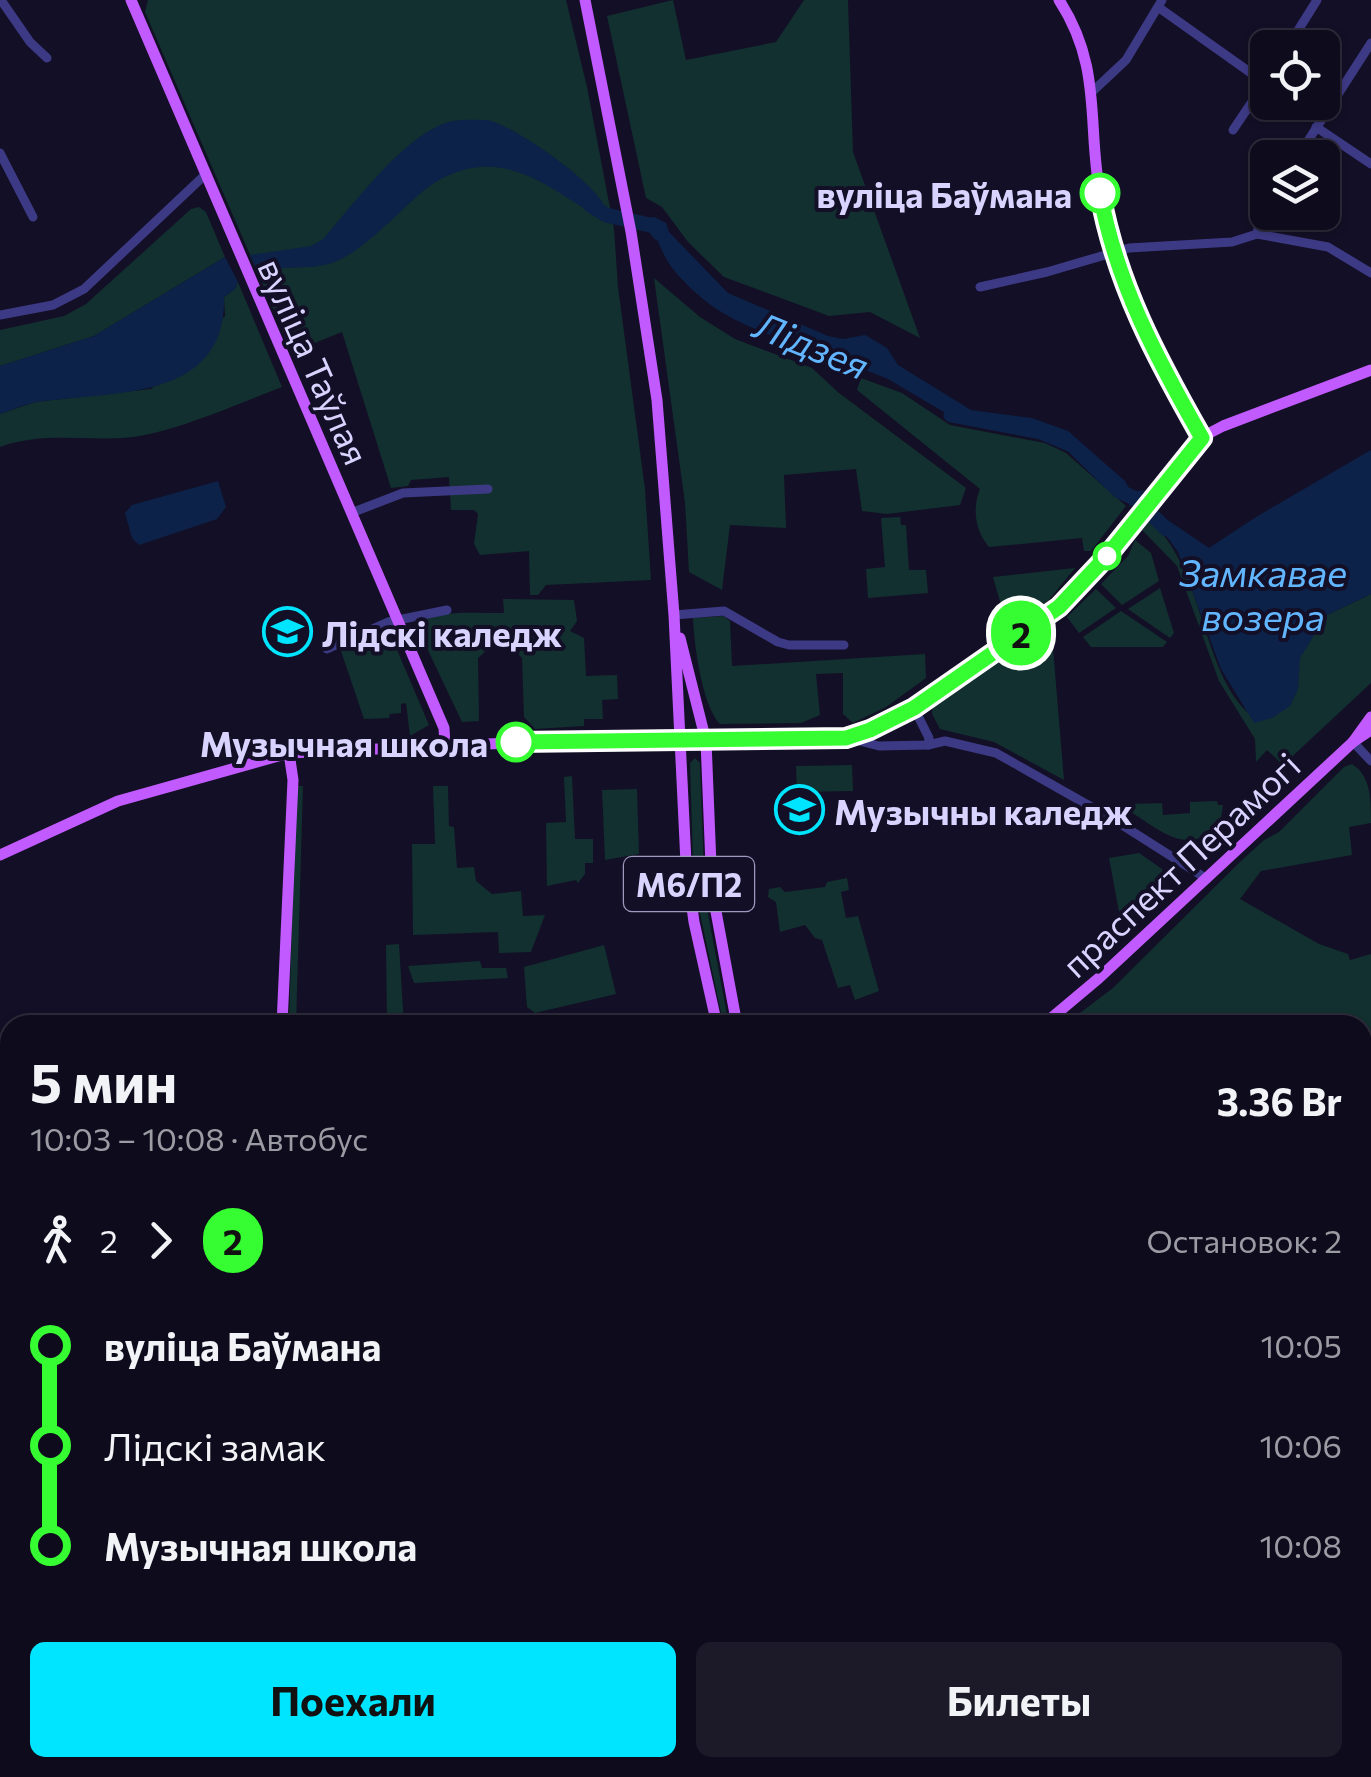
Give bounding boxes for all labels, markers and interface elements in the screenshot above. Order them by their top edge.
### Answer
map controls [1250,30,1340,230]
button: locate [1250,30,1340,120]
button: layers [1250,140,1340,230]
place label: вуліца Баўмана [817,172,1072,215]
marker: вуліца Баўмана [1081,174,1119,212]
street label: вуліца Таўлая [250,251,380,471]
water label: Лідзея [746,299,876,388]
unlabelled marker [1094,543,1120,569]
water label: Замкавае возера [1179,548,1347,639]
line badge: 2 [988,600,1054,666]
school or university icon: Лідскі каледж [261,606,313,658]
place label: Лідскі каледж [322,611,562,654]
text: 2 [1011,612,1031,655]
place label: Музычная школа [200,721,488,764]
marker: Музычная школа [497,723,535,761]
street label: праспект Перамогі [1052,743,1308,985]
school or university icon: Музычны каледж [773,784,825,836]
place label: Музычны каледж [834,789,1133,832]
road number: М6/П2 [624,857,754,911]
text: 5 мин [30,1047,177,1114]
text: 3.36 Br [1217,1077,1342,1124]
text: 10:03 – 10:08 · Автобус [30,1118,368,1158]
icon: walk [30,1213,85,1268]
icon: forward [133,1213,188,1268]
text: 2 [223,1219,243,1262]
text: 2 [100,1220,118,1260]
text: Остановок: 2 [1146,1220,1342,1260]
text: вуліца Баўмана [104,1322,381,1369]
text: 10:05 [1261,1325,1342,1365]
text: Лідскі замак [104,1422,326,1469]
text: 10:06 [1260,1425,1342,1465]
text: Музычная школа [104,1522,417,1569]
text: 10:08 [1260,1525,1342,1565]
button: Поехали [30,1642,676,1757]
button: Билеты [696,1642,1342,1757]

